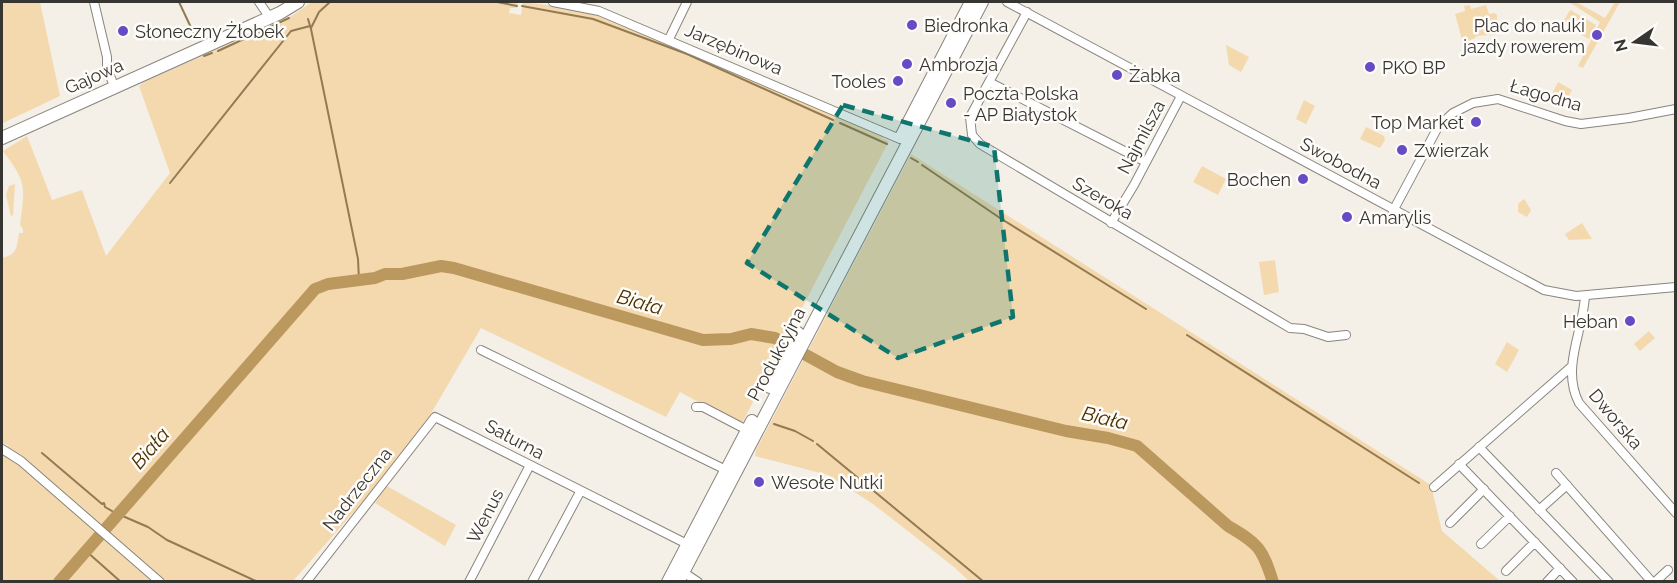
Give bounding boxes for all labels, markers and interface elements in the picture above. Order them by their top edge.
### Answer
north arrow [1605,12,1665,72]
place label: Biedronka [924,15,1008,36]
place label: Plac do nauki jazdy rowerem [1460,15,1585,57]
marker: Biedronka [905,18,919,32]
street label: Jarzębinowa [682,19,786,79]
place label: Słoneczny Żłobek [135,21,285,42]
marker: Słoneczny Żłobek [116,24,130,38]
marker: Plac do nauki jazdy rowerem [1590,28,1604,42]
text: N [1610,37,1632,54]
street label: Gajowa [62,54,126,98]
place label: Ambrozja [919,54,998,75]
marker: Ambrozja [900,57,914,71]
place label: PKO BP [1382,57,1445,78]
marker: PKO BP [1363,60,1377,74]
place label: Żabka [1129,65,1181,86]
marker: Żabka [1110,68,1124,82]
place label: Tooles [831,71,886,92]
marker: Tooles [891,74,905,88]
street label: Łagodna [1508,75,1584,115]
place label: Poczta Polska - AP Białystok [963,83,1079,125]
marker: Poczta Polska - AP Białystok [944,96,958,110]
street label: Najmilsza [1113,97,1169,177]
place label: Top Market [1371,112,1464,133]
marker: Top Market [1469,115,1483,129]
street label: Swobodna [1297,133,1385,193]
place label: Zwierzak [1414,140,1489,161]
marker: Zwierzak [1395,143,1409,157]
place label: Bochen [1227,169,1291,190]
street label: Szeroka [1069,172,1137,224]
marker: Bochen [1296,172,1310,186]
place label: Amarylis [1359,207,1431,228]
marker: Amarylis [1340,210,1354,224]
water label: Biała [614,284,666,320]
street label: Produkcyjna [743,304,809,404]
place label: Heban [1563,311,1618,332]
marker: Heban [1623,314,1637,328]
street label: Dworska [1585,385,1647,453]
water label: Biała [1080,401,1130,435]
street label: Saturna [482,415,548,463]
water label: Biała [126,423,174,473]
street label: Nadrzeczna [318,443,396,535]
place label: Wesołe Nutki [771,472,883,493]
marker: Wesołe Nutki [752,475,766,489]
street label: Wenus [462,485,508,547]

